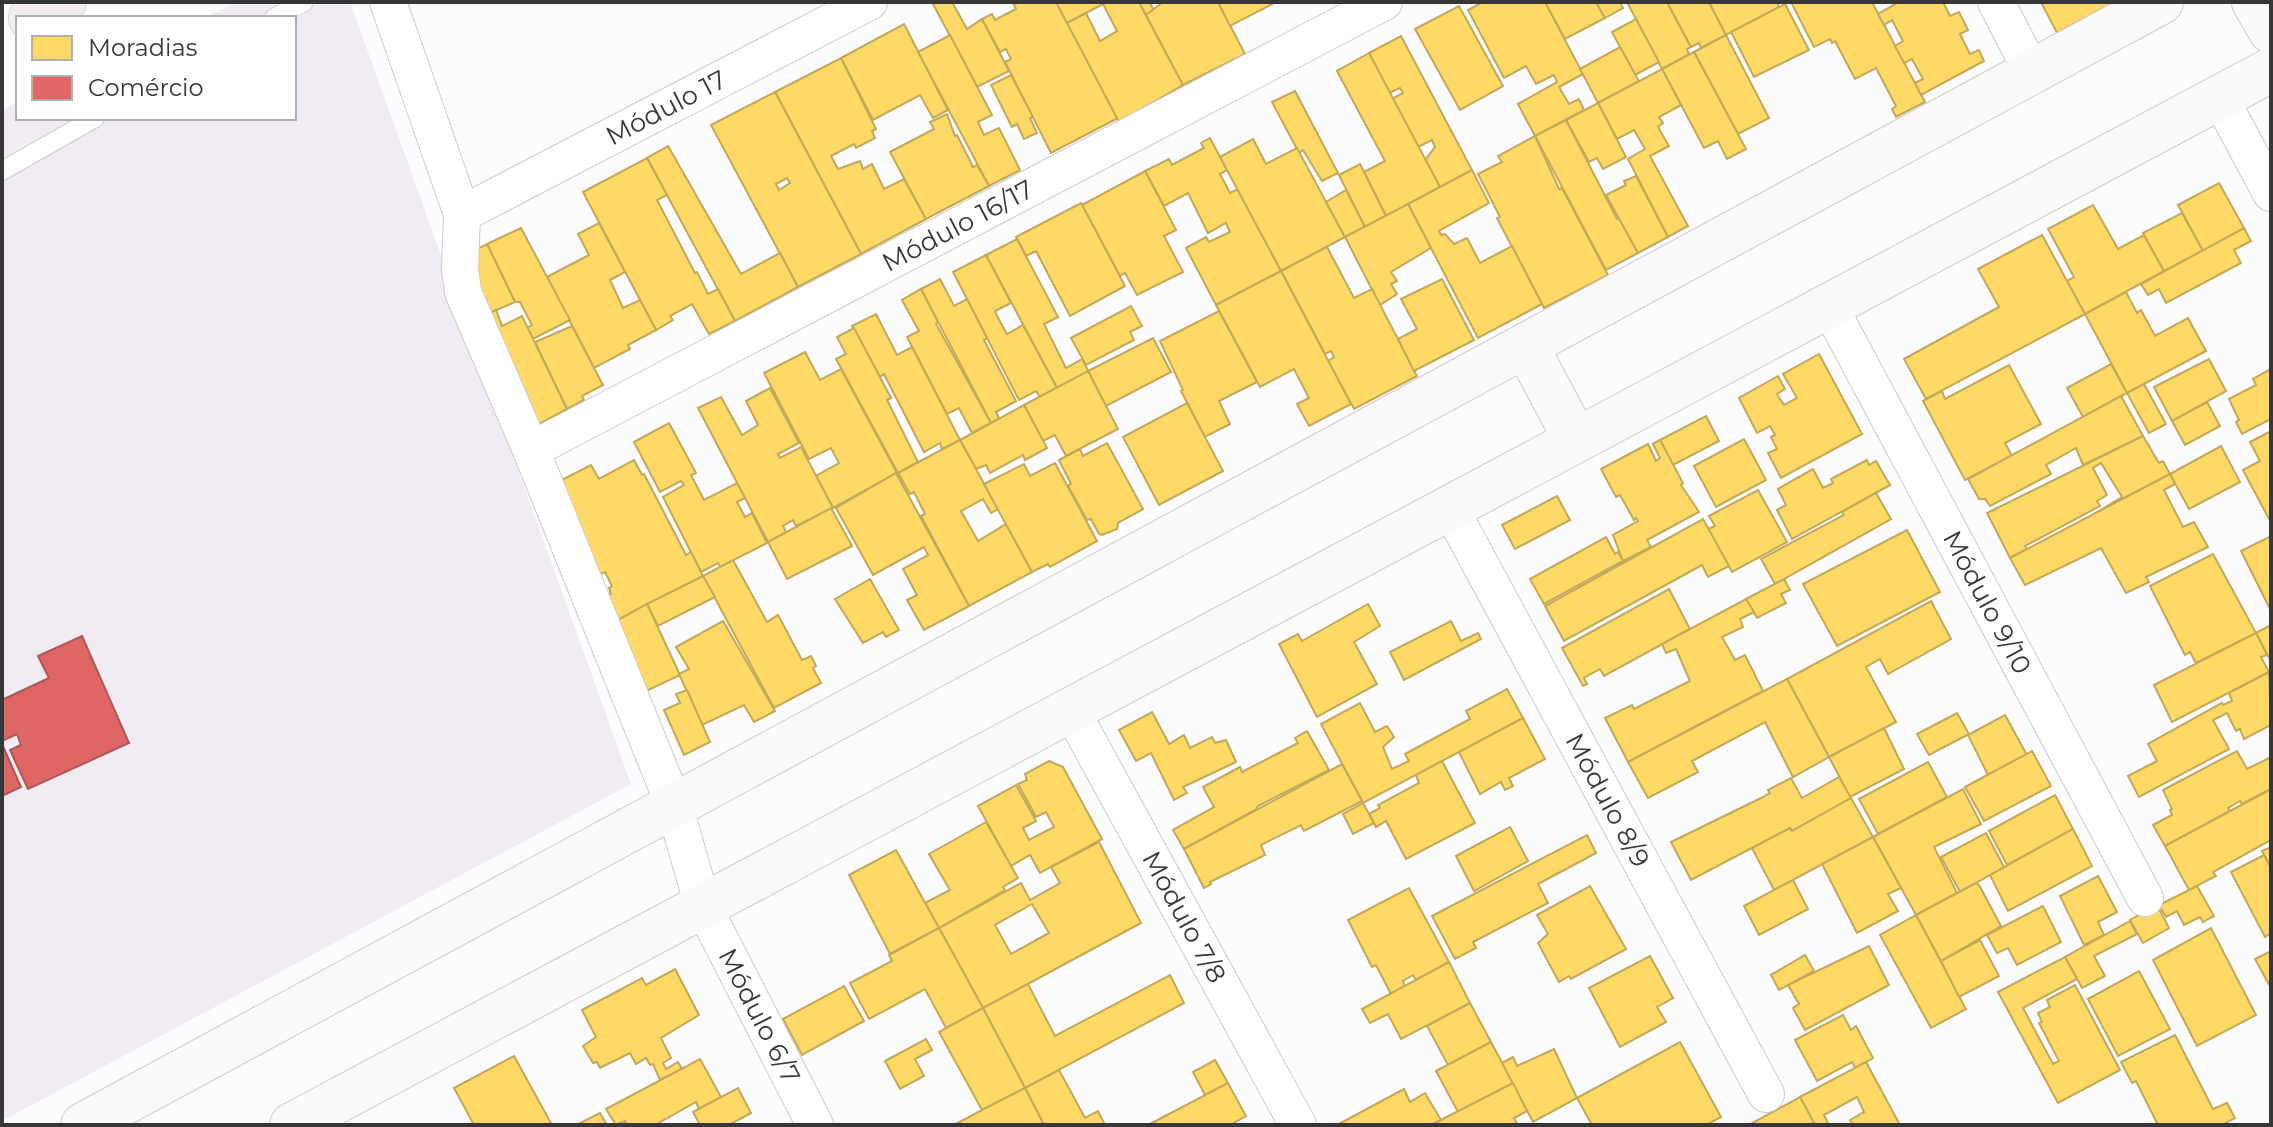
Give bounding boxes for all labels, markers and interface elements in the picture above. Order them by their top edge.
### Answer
legend [16,16,296,120]
text: Moradias [88,33,197,62]
street label: Módulo 17 [600,63,732,152]
text: Comércio [88,73,204,102]
street label: Módulo 16/17 [877,173,1039,279]
street label: Módulo 9/10 [1936,525,2039,680]
street label: Módulo 8/9 [1558,728,1657,873]
street label: Módulo 7/8 [1135,846,1233,988]
street label: Módulo 6/7 [711,943,807,1089]

